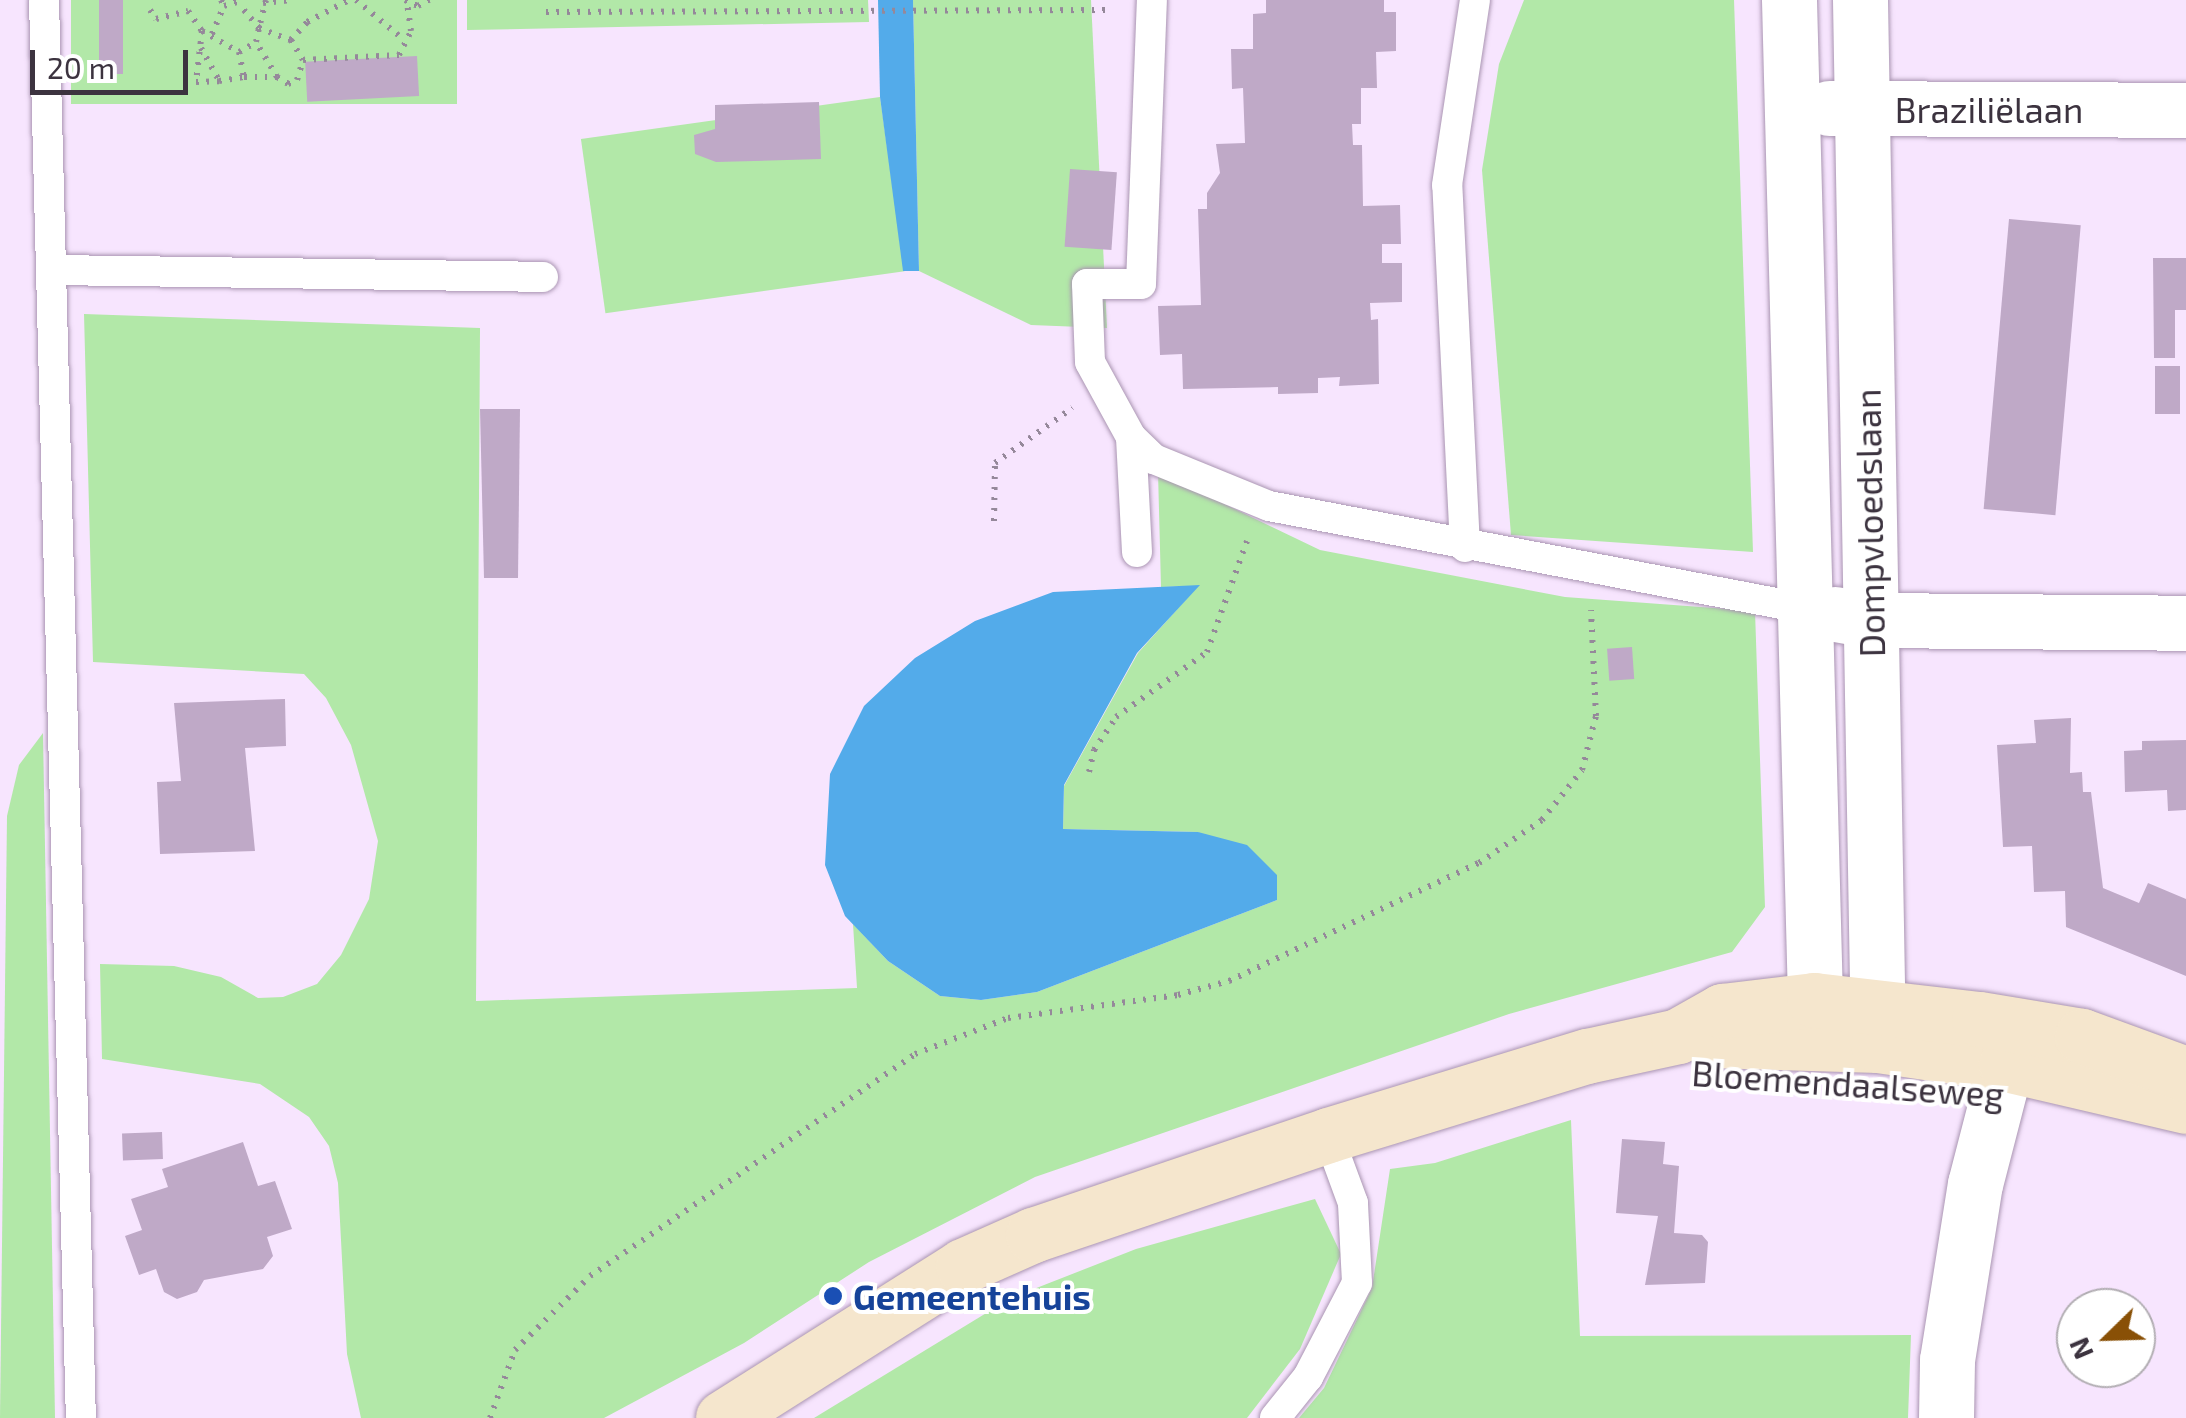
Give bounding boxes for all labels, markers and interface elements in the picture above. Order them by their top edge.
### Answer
scale bar [35,30,192,92]
text: 20 m [47,49,115,85]
street label: Braziliëlaan [1895,88,2083,130]
street label: Dompvloedslaan [1846,388,1892,658]
street label: Bloemendaalseweg [1690,1051,2006,1115]
place label: Gemeentehuis [853,1275,1091,1317]
marker: Gemeentehuis [822,1285,844,1307]
north arrow [2056,1288,2156,1388]
text: N [2061,1333,2100,1365]

